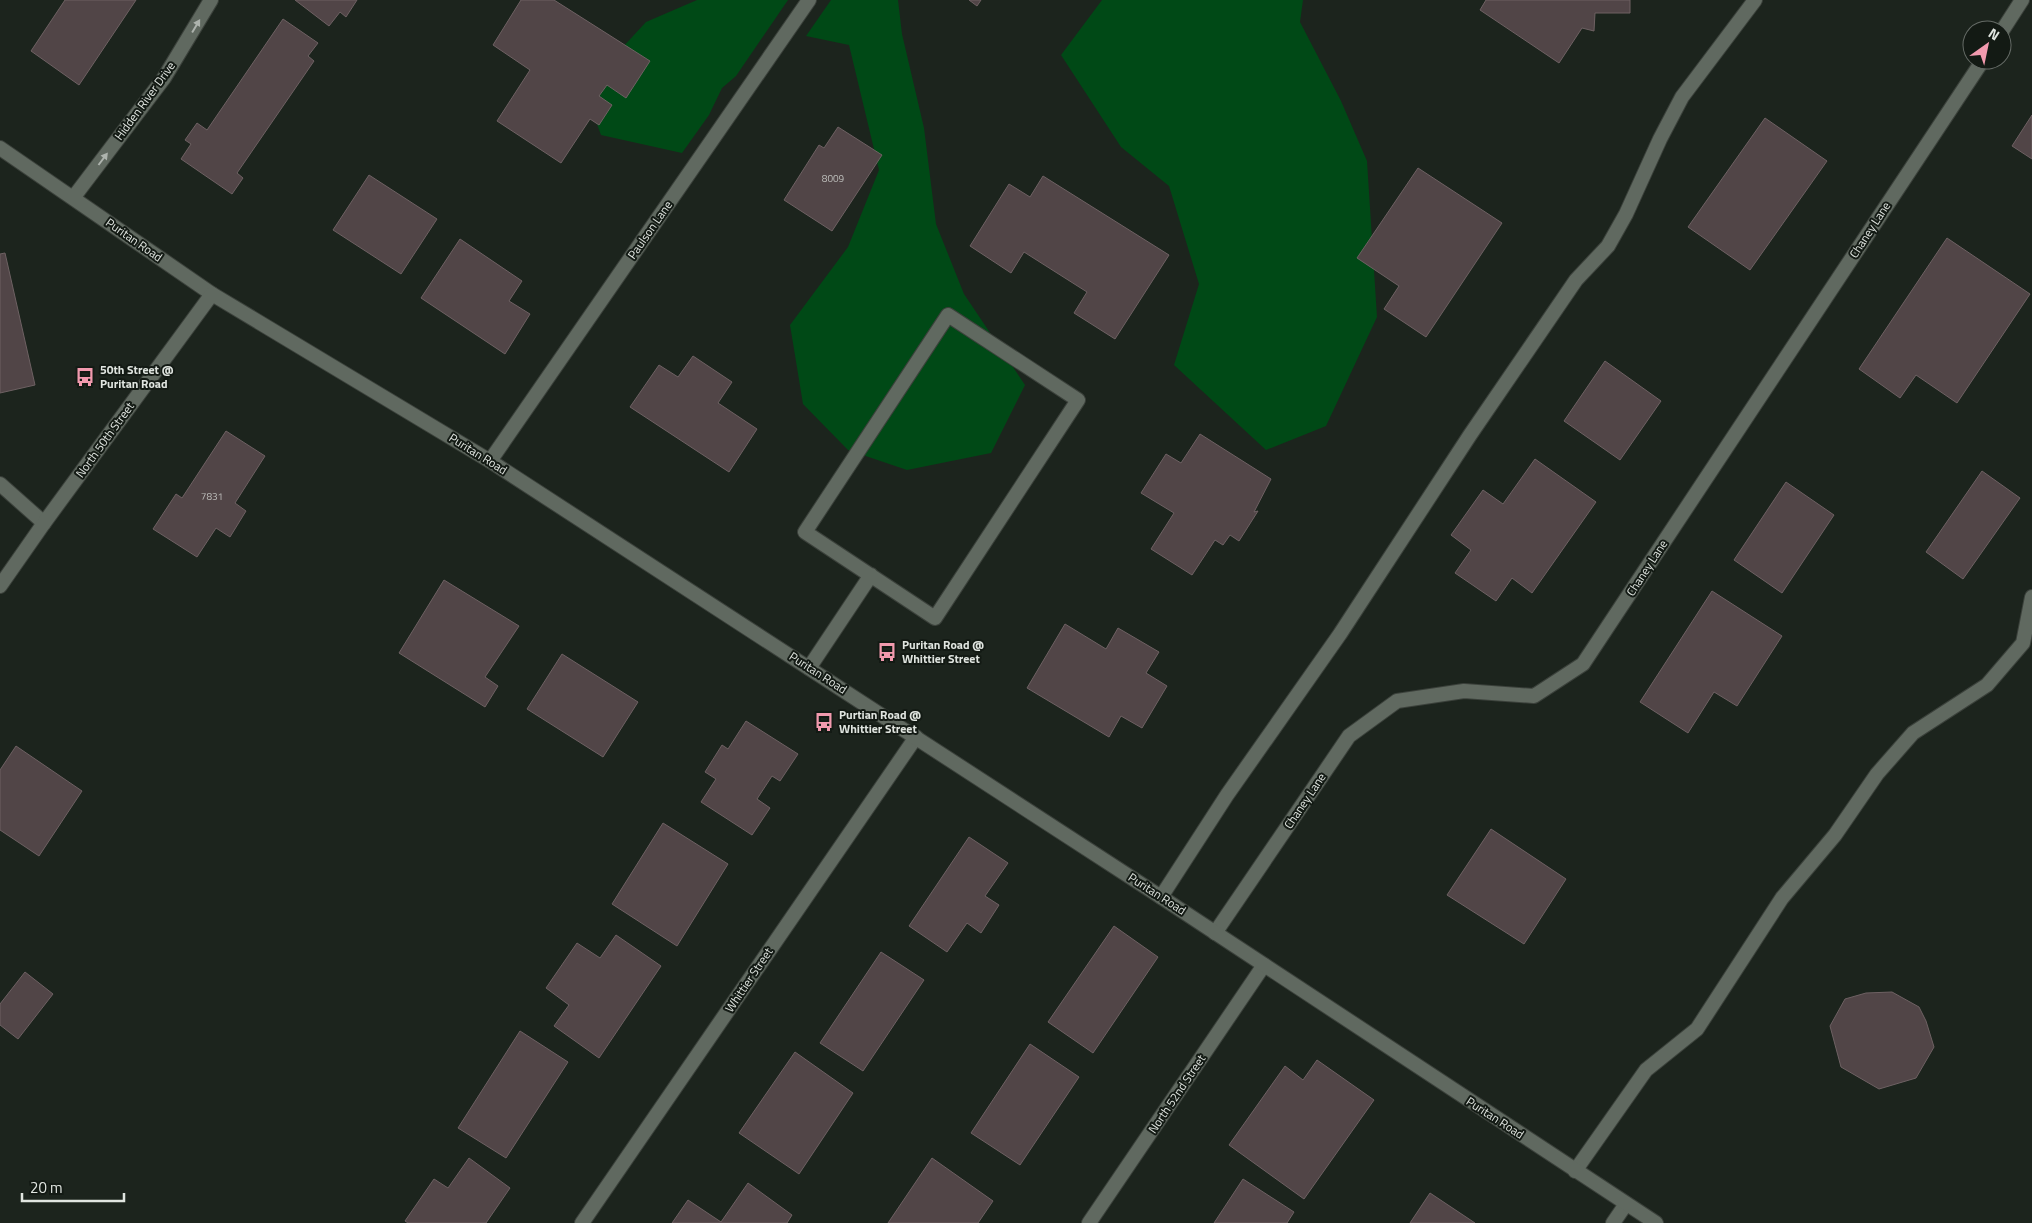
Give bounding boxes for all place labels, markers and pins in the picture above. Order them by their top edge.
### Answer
place label: 50th Street @ Puritan Road [100,360,174,393]
bus stop icon: 50th Street @ Puritan Road [74,366,96,388]
place label: Puritan Road @ Whittier Street [902,635,984,668]
bus stop icon: Puritan Road @ Whittier Street [876,641,898,663]
place label: Purtian Road @ Whittier Street [839,705,921,738]
bus stop icon: Purtian Road @ Whittier Street [813,711,835,733]

